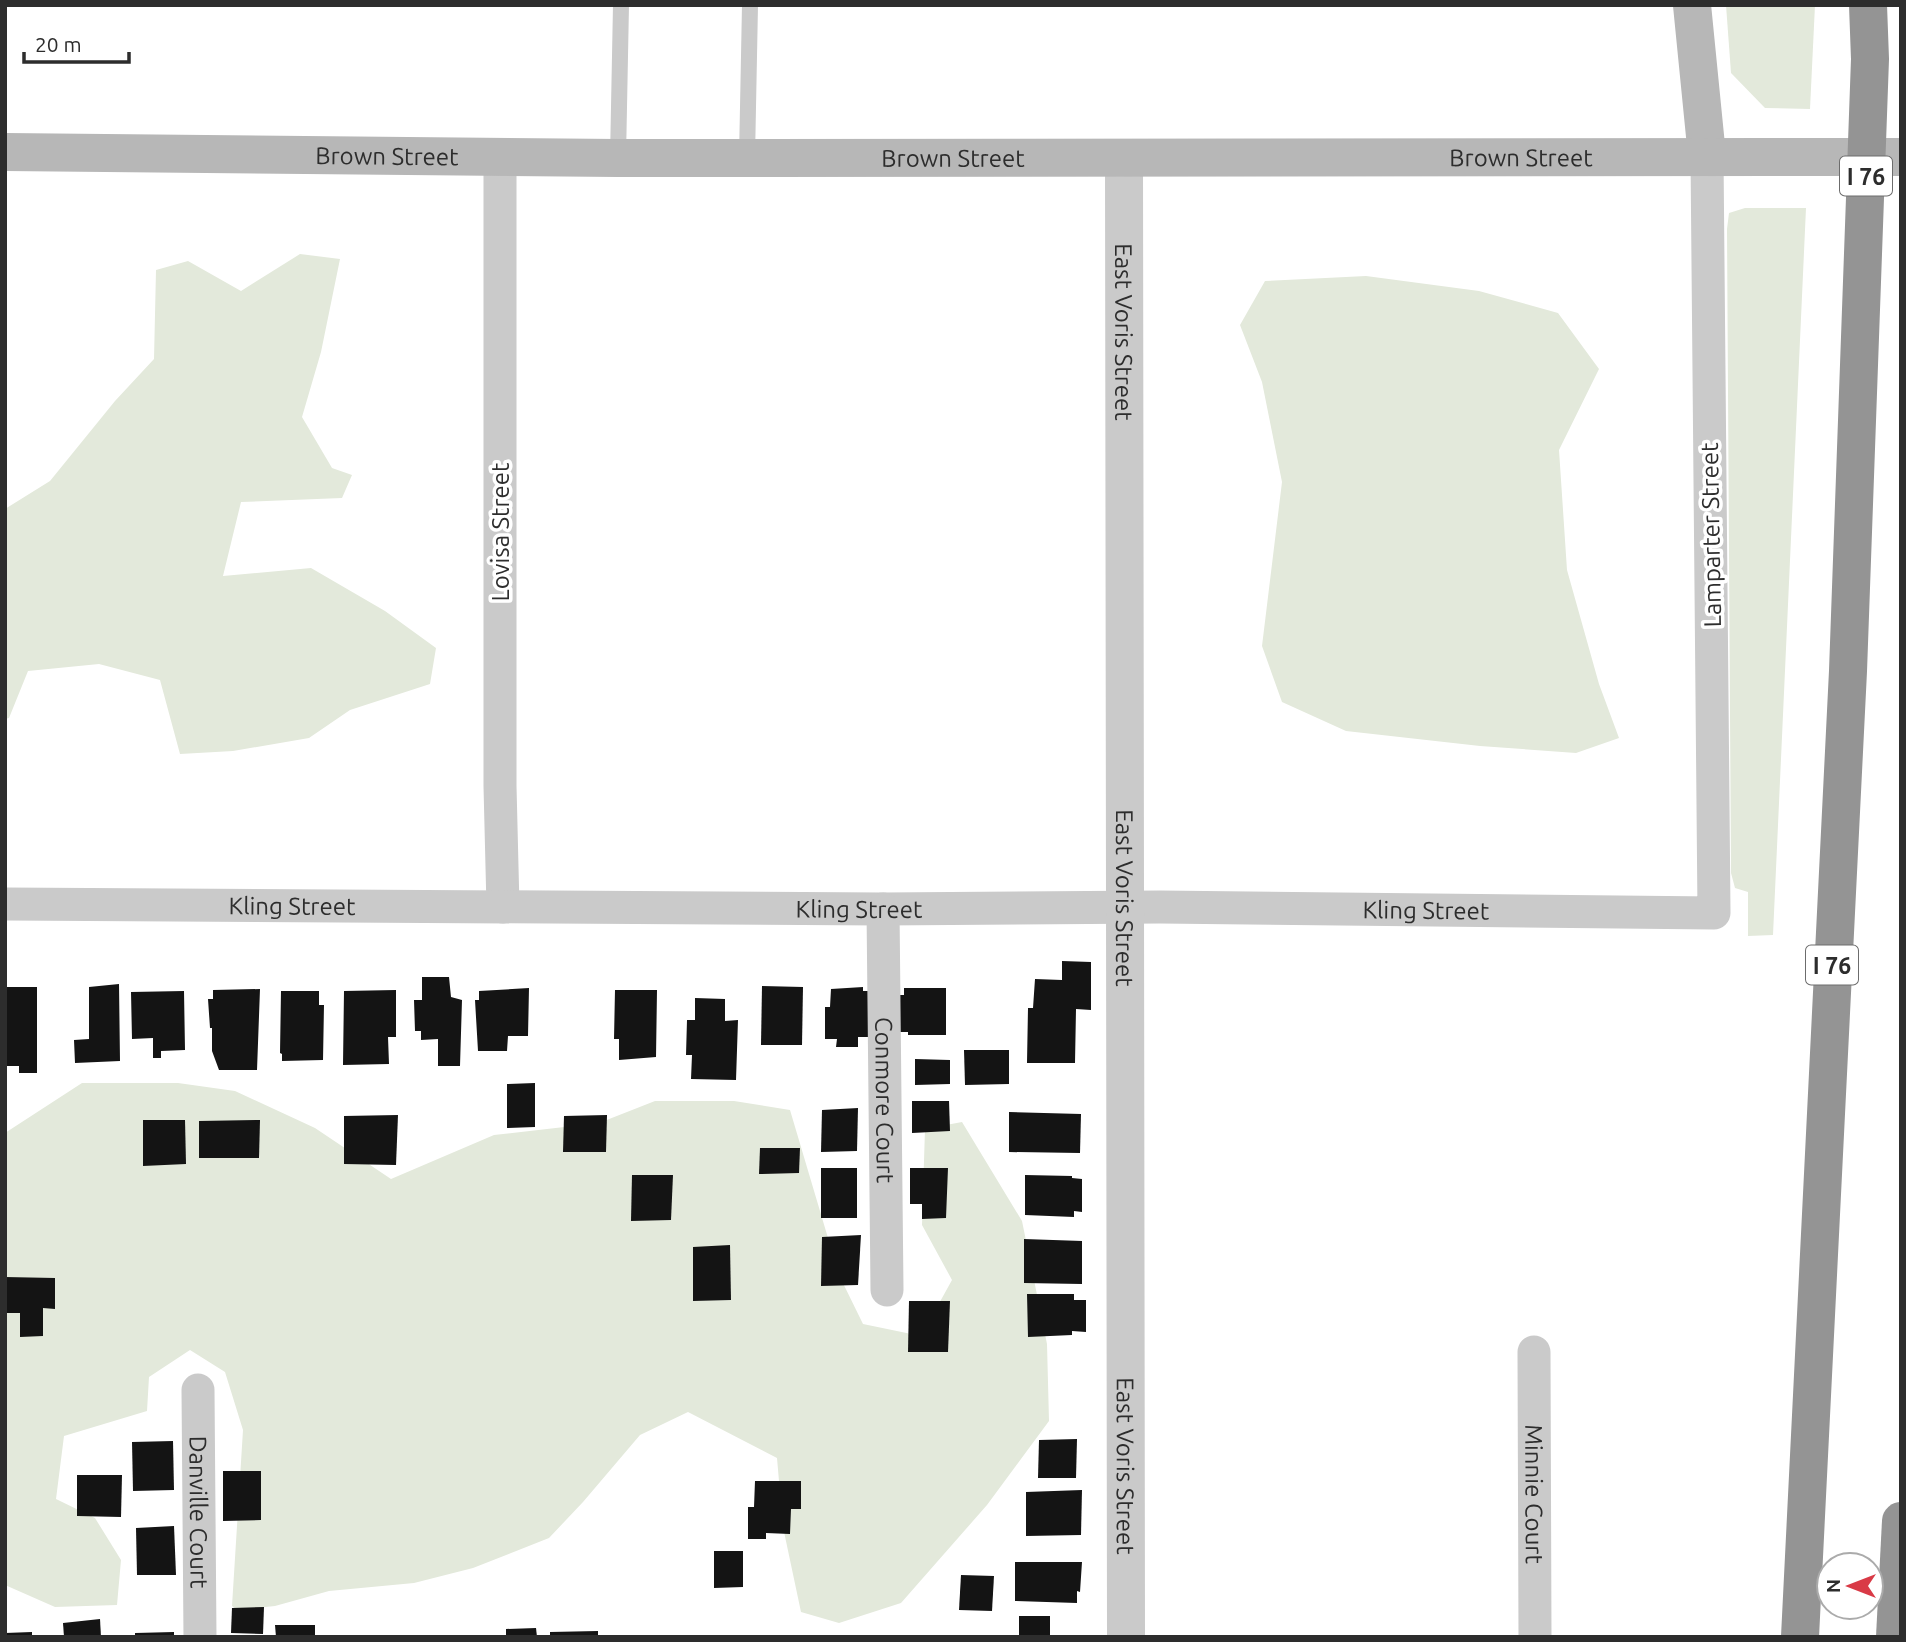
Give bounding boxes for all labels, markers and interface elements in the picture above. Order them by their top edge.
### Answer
scale bar [24,21,130,65]
text: 20 m [35,32,82,56]
street label: Brown Street [315,142,459,170]
street label: Brown Street [881,144,1025,171]
street label: Brown Street [1449,144,1593,171]
road number: I 76 [1840,156,1892,196]
street label: East Voris Street [1111,243,1138,421]
street label: Lamparter Street [1696,442,1726,628]
street label: Lovisa Street [487,462,514,602]
street label: East Voris Street [1111,809,1139,987]
street label: Kling Street [229,892,356,919]
street label: Kling Street [795,895,923,923]
street label: Kling Street [1362,896,1490,924]
road number: I 76 [1806,946,1858,984]
street label: Conmore Court [871,1017,899,1184]
street label: East Voris Street [1112,1377,1139,1555]
street label: Minnie Court [1521,1424,1548,1564]
street label: Danville Court [185,1435,213,1589]
north arrow [1815,1551,1885,1621]
text: N [1822,1579,1844,1593]

